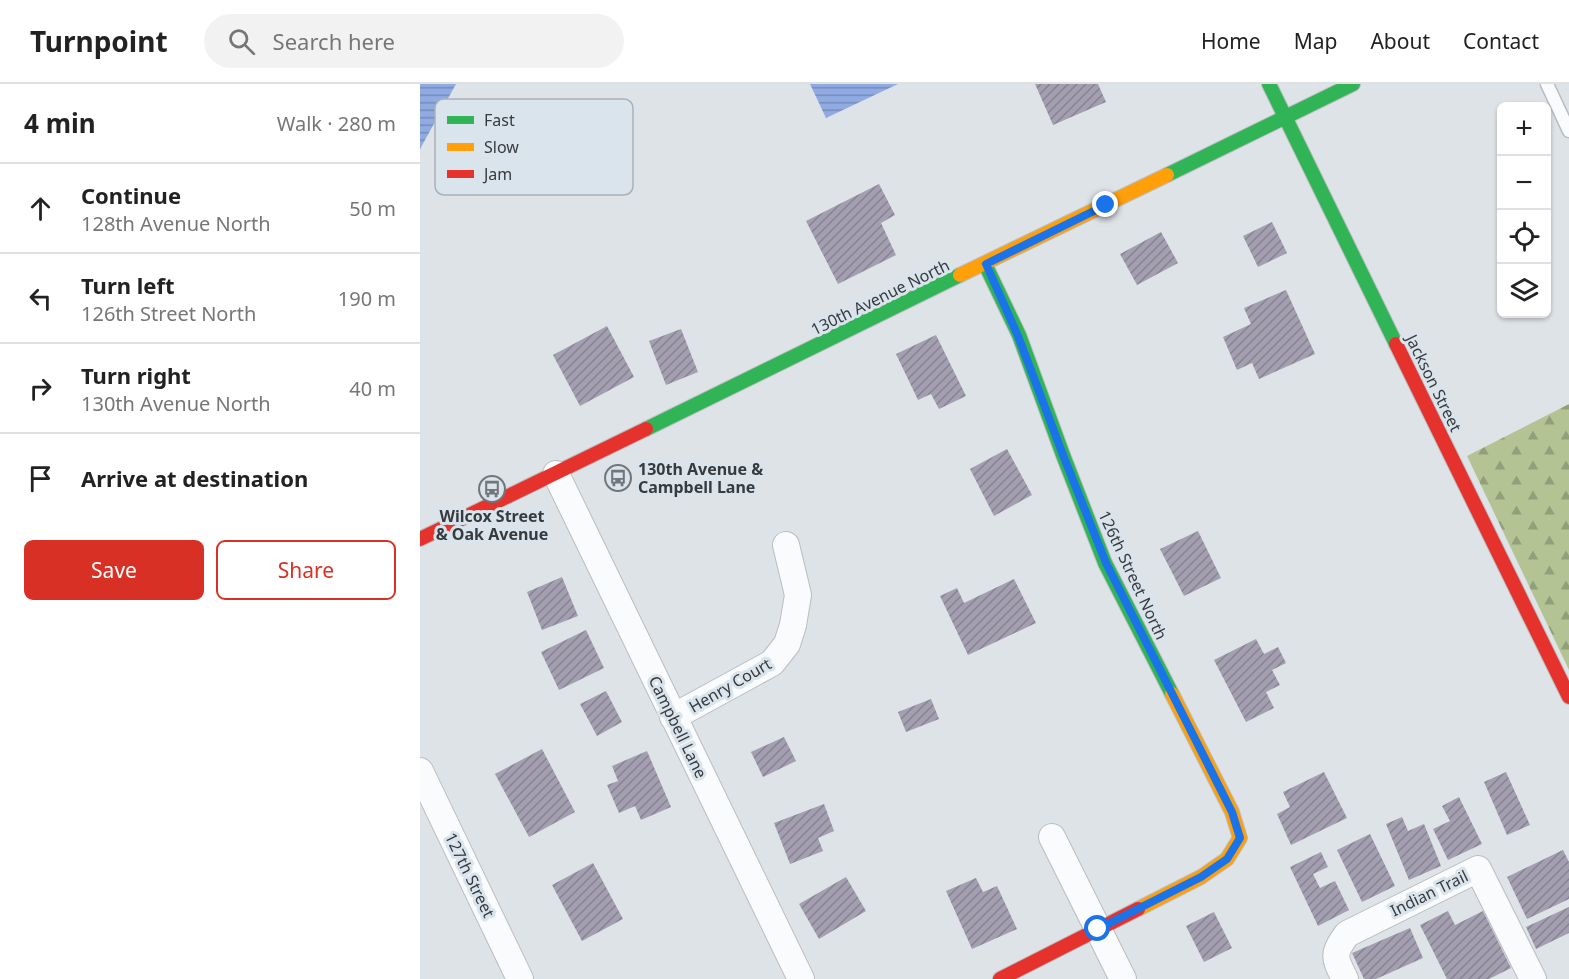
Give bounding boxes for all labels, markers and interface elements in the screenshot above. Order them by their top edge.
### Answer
search box [204,14,624,68]
text: Turnpoint [30,22,168,60]
icon: search [225,25,258,58]
text: Search here [273,26,395,56]
text: Home [1201,27,1261,55]
text: Map [1294,27,1337,55]
text: About [1370,27,1430,55]
text: Contact [1463,27,1539,55]
legend [435,99,633,195]
map controls [1497,102,1551,318]
button: + [1497,102,1551,156]
text: 4 min [24,105,96,141]
text: Fast [484,109,515,131]
text: Walk · 280 m [277,110,396,137]
text: Slow [484,136,519,158]
button: − [1497,156,1551,210]
text: Jam [482,163,512,185]
text: Continue [81,180,181,210]
route end [1092,191,1118,217]
icon: ahead [24,192,57,225]
text: 50 m [349,195,396,222]
text: 128th Avenue North [81,210,271,237]
button: locate [1497,210,1551,264]
street label: 130th Avenue North [807,254,953,340]
button: layers [1497,264,1551,318]
text: Turn left [81,270,175,300]
icon: left [24,282,57,315]
text: 190 m [338,285,396,312]
text: 126th Street North [81,300,256,327]
street label: Jackson Street [1400,329,1467,435]
text: Turn right [81,360,191,390]
icon: right [24,372,57,405]
text: 40 m [349,375,396,402]
text: 130th Avenue North [81,390,271,417]
place label: 130th Avenue & Campbell Lane [638,458,763,498]
icon: arrive [24,462,57,495]
text: Arrive at destination [81,463,308,493]
bus stop icon: 130th Avenue & Campbell Lane [603,463,633,493]
bus stop icon: Wilcox Street & Oak Avenue [477,474,507,504]
place label: Wilcox Street & Oak Avenue [436,505,548,545]
street label: 126th Street North [1093,507,1173,643]
button: Save [24,540,204,600]
button: Share [216,540,396,600]
street label: Henry Court [685,652,775,717]
street label: Campbell Lane [644,672,712,782]
street label: 127th Street [440,829,500,921]
street label: Indian Trail [1386,865,1472,921]
route start [1084,915,1110,941]

